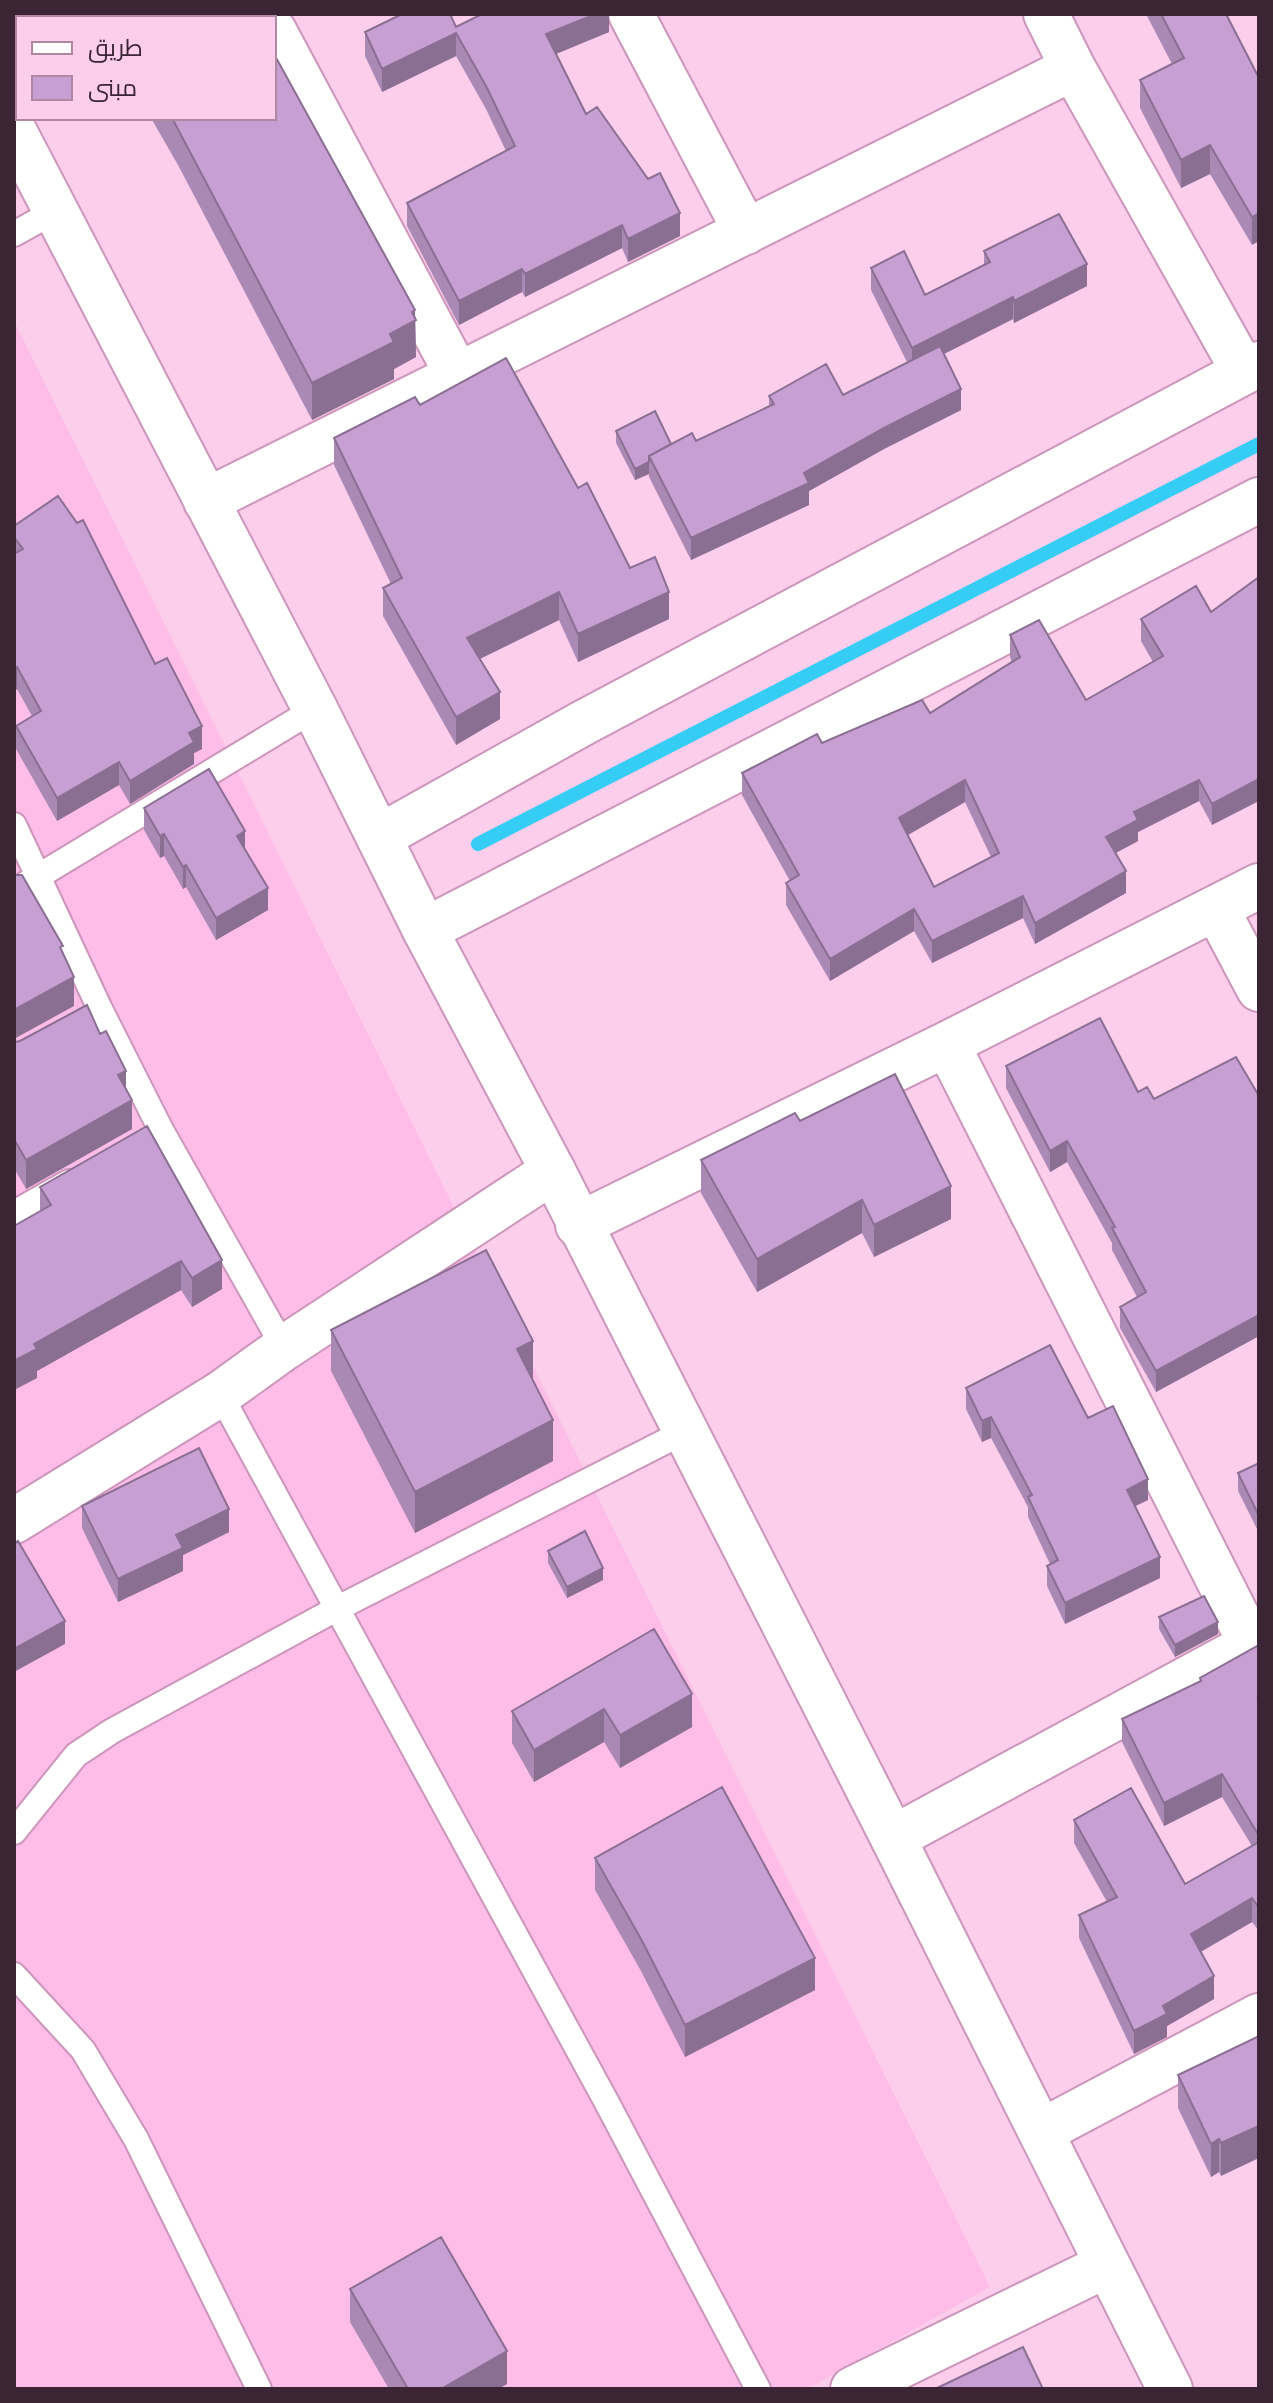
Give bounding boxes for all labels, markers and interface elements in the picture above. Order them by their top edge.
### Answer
legend [16,16,276,120]
text: طريق [88,30,143,63]
text: مبنى [88,70,137,103]

